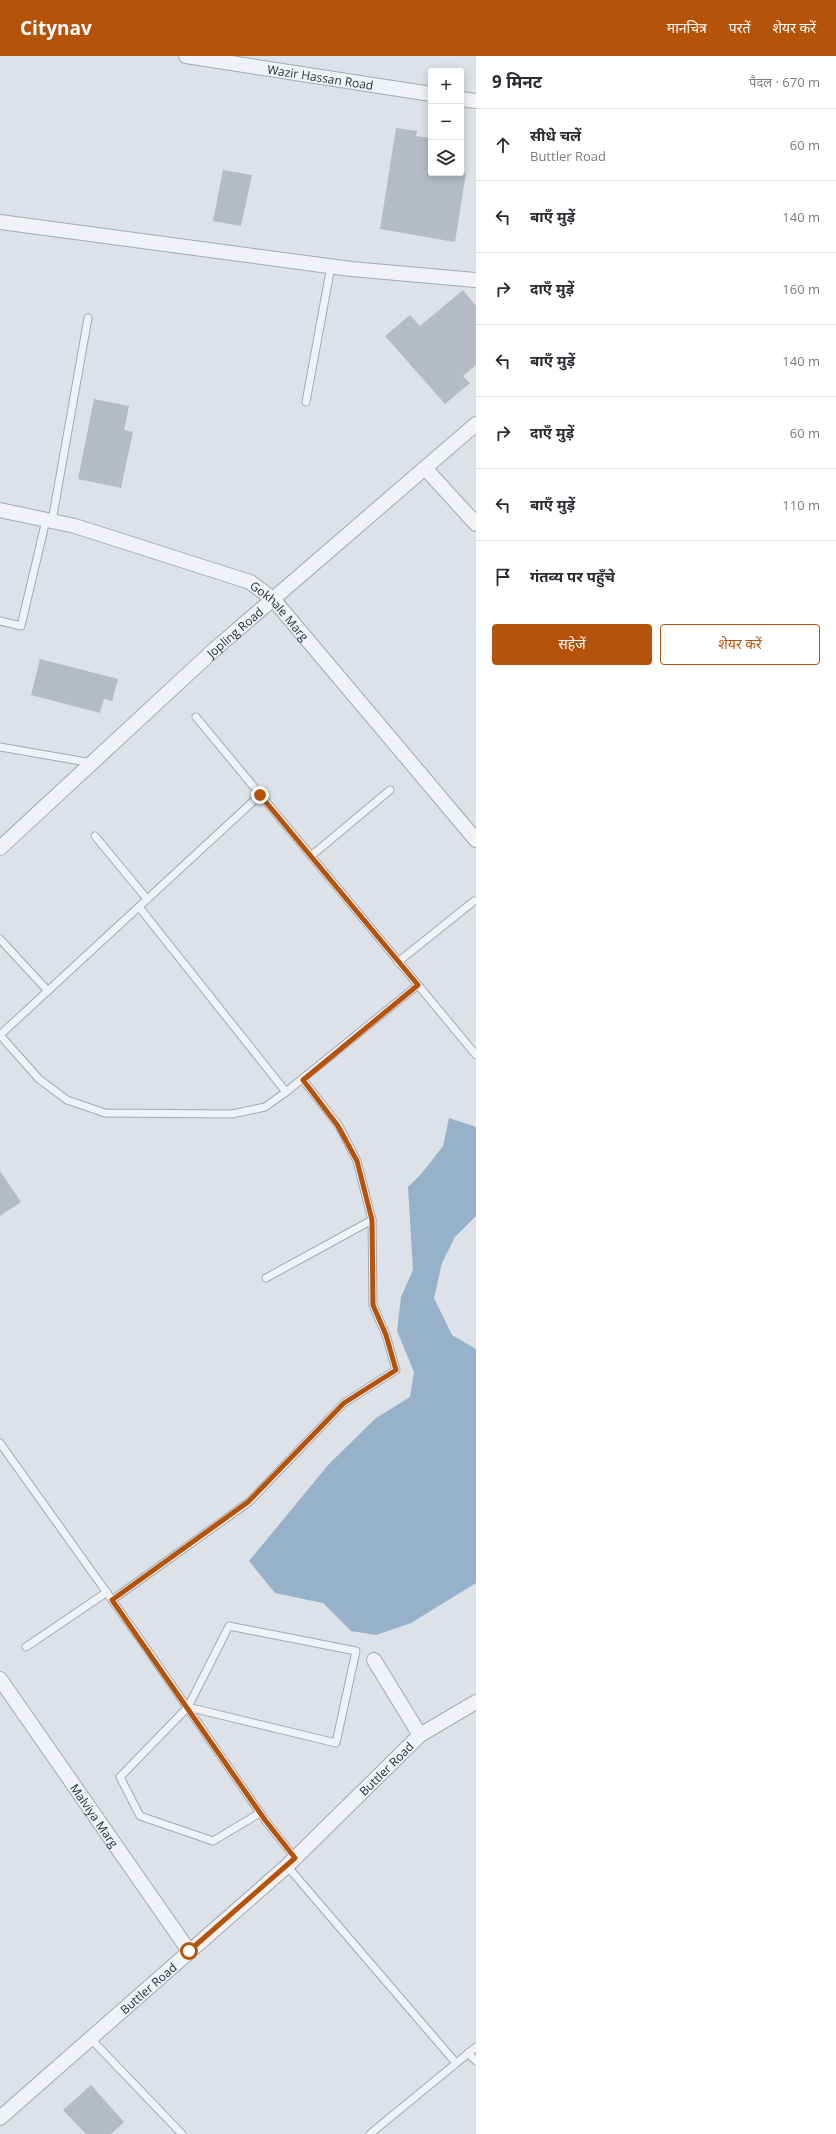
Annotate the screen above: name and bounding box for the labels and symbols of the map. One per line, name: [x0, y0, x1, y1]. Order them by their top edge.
street label: Wazir Hassan Road: [266, 60, 375, 93]
street label: Gokhale Marg: [247, 577, 313, 645]
street label: Jopling Road: [202, 603, 267, 662]
route end: [251, 786, 269, 804]
street label: Buttler Road: [355, 1738, 417, 1799]
street label: Malviya Marg: [67, 1780, 123, 1851]
route start: [180, 1942, 198, 1960]
street label: Buttler Road: [116, 1958, 180, 2018]

